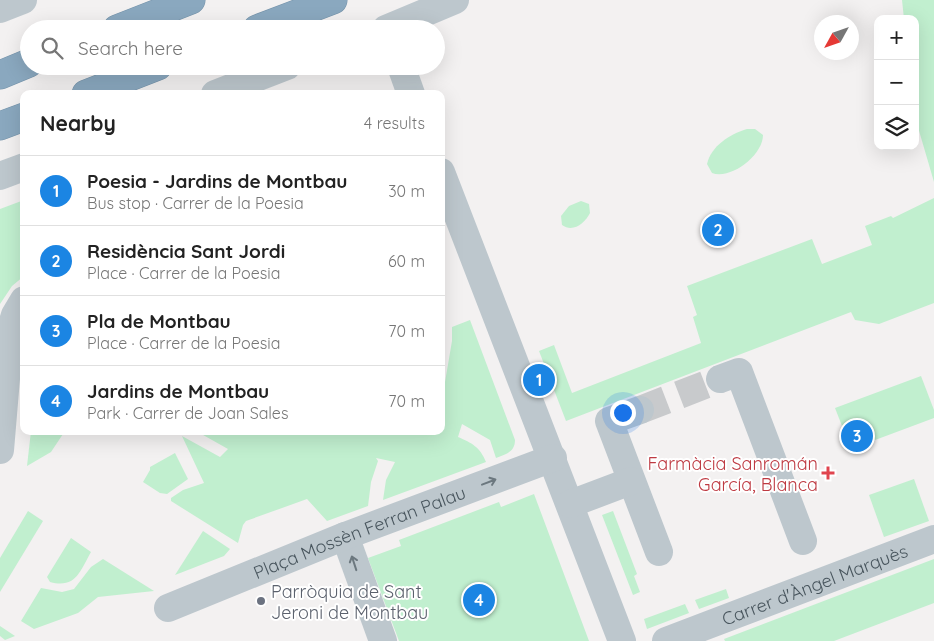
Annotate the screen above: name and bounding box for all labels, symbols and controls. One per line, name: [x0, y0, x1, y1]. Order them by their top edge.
north arrow: [814, 15, 859, 60]
map controls: [874, 15, 919, 150]
button: +: [874, 15, 919, 60]
search box: [20, 20, 445, 75]
icon: search: [38, 34, 66, 62]
text: Search here: [78, 36, 183, 60]
button: −: [874, 60, 919, 105]
button: layers: [874, 105, 919, 150]
text: Nearby: [40, 110, 116, 136]
text: 4 results: [364, 113, 425, 133]
text: Poesia - Jardins de Montbau: [87, 169, 347, 193]
text: 1: [53, 181, 59, 201]
text: 30 m: [388, 181, 425, 201]
text: Bus stop · Carrer de la Poesia: [87, 193, 304, 213]
pin: 2: [702, 211, 734, 249]
text: Residència Sant Jordi: [87, 239, 285, 263]
text: 2: [51, 251, 61, 271]
text: 60 m: [388, 251, 425, 271]
text: Place · Carrer de la Poesia: [87, 263, 280, 283]
text: Pla de Montbau: [87, 309, 231, 333]
text: 3: [52, 321, 60, 341]
text: 70 m: [388, 321, 425, 341]
text: Place · Carrer de la Poesia: [87, 333, 280, 353]
pin: 1: [523, 361, 555, 399]
text: Jardins de Montbau: [87, 379, 269, 403]
text: 4: [51, 391, 61, 411]
text: 70 m: [388, 391, 425, 411]
your location: [610, 400, 636, 426]
text: Park · Carrer de Joan Sales: [87, 403, 288, 423]
pin: 3: [841, 417, 873, 455]
place label: Farmàcia Sanromán García, Blanca: [647, 452, 818, 496]
marker: Farmàcia Sanromán García, Blanca: [822, 467, 834, 479]
one-way arrow: [481, 477, 496, 486]
street label: Plaça Mossèn Ferran Palau: [250, 480, 469, 584]
street label: Carrer d'Àngel Marquès: [718, 539, 911, 630]
one-way arrow: [348, 555, 358, 571]
place label: Parròquia de Sant Jeroni de Montbau: [271, 580, 428, 624]
pin: 4: [463, 581, 495, 619]
marker: Parròquia de Sant Jeroni de Montbau: [255, 595, 267, 607]

